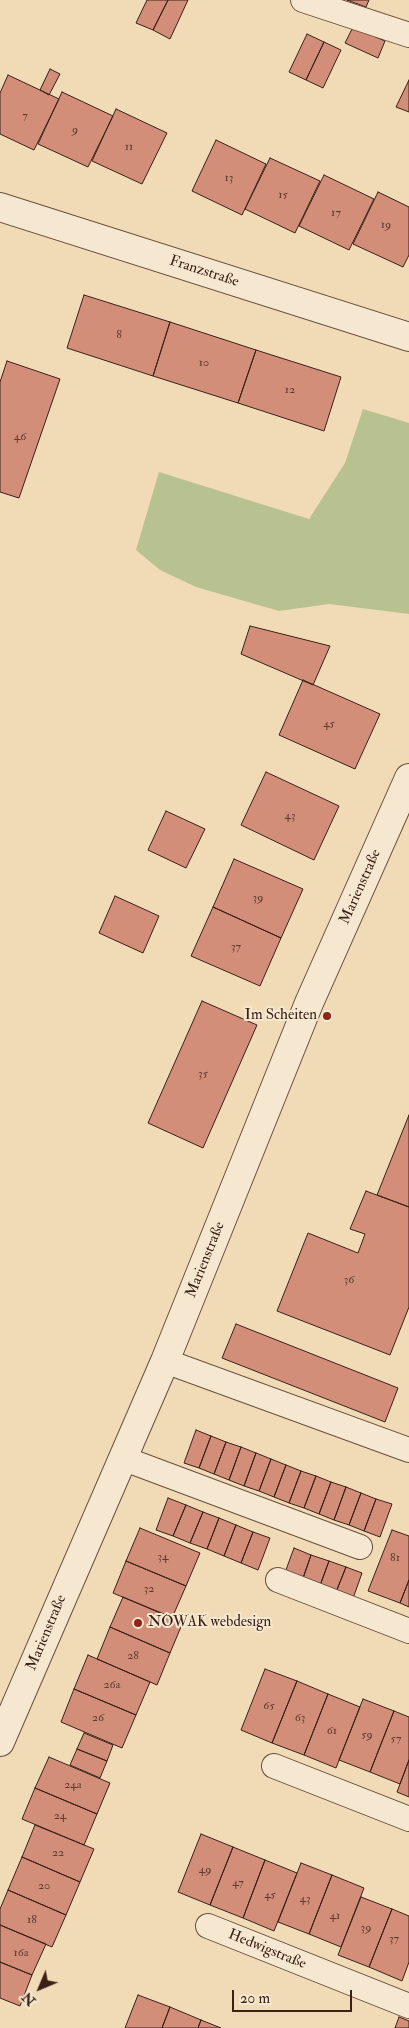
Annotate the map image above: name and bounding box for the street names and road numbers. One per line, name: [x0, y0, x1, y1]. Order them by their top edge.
street label: Franzstraße: [167, 252, 241, 292]
street label: Marienstraße: [336, 847, 386, 927]
street label: Marienstraße: [183, 1219, 229, 1301]
street label: Marienstraße: [23, 1593, 71, 1673]
street label: Hedwigstraße: [225, 1926, 309, 1974]

